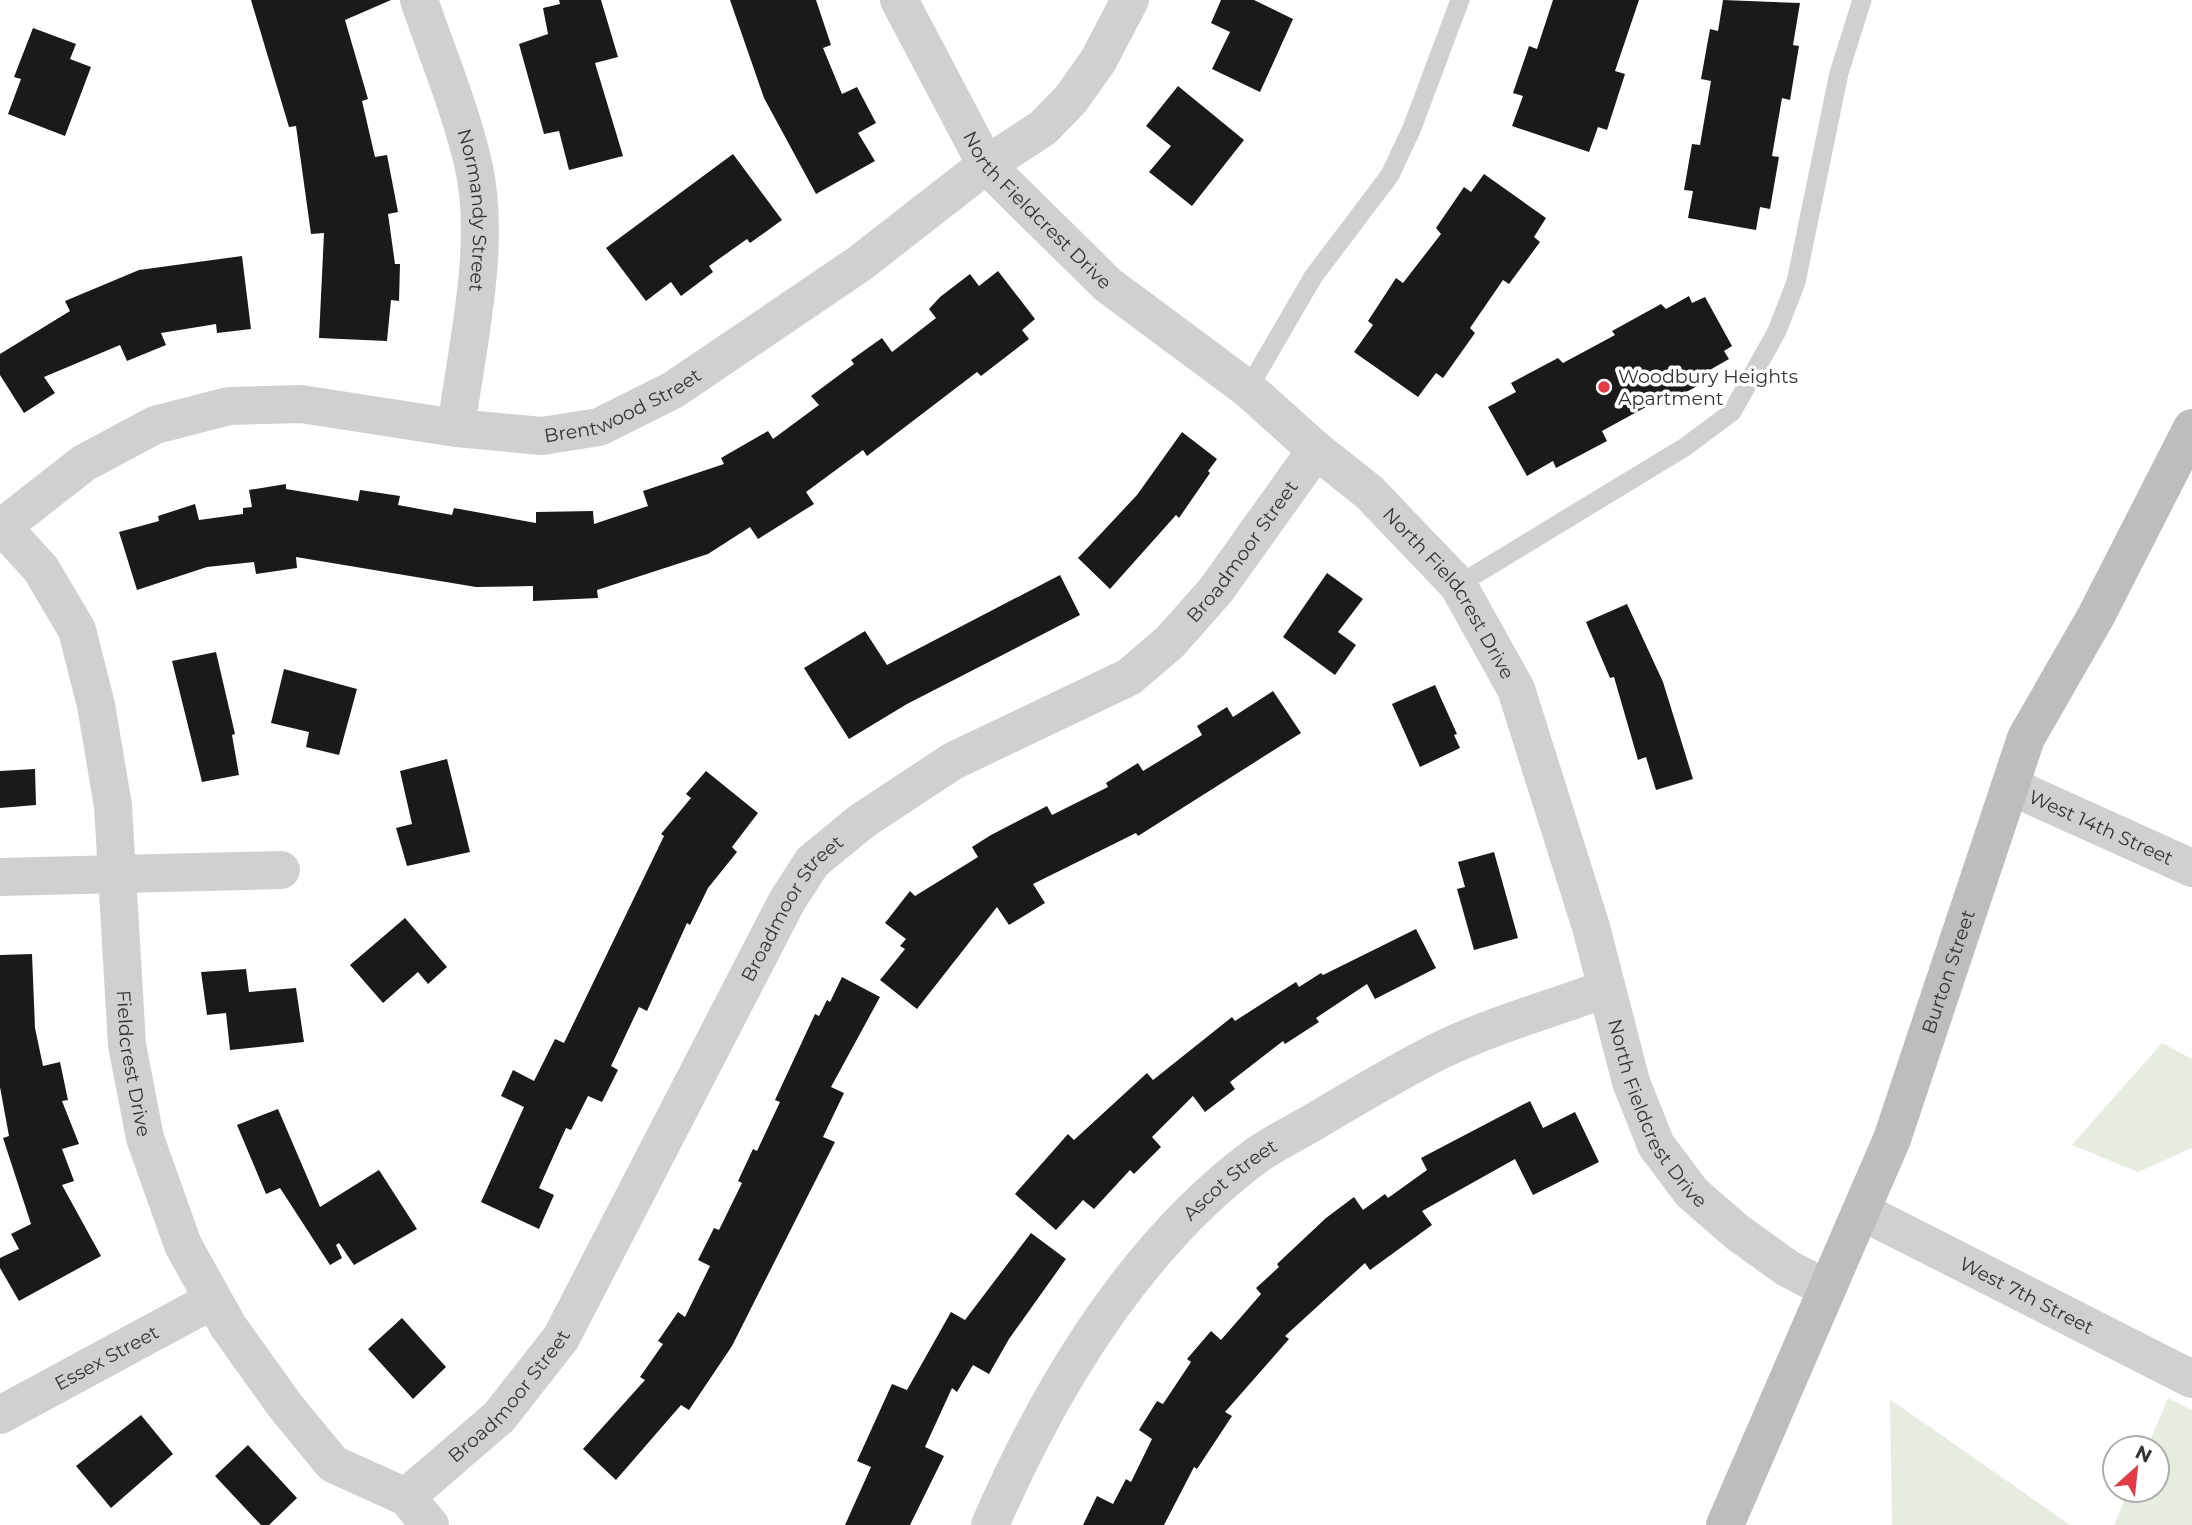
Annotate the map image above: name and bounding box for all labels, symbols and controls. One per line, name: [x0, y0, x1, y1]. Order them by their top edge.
street label: Normandy Street: [453, 126, 491, 293]
street label: North Fieldcrest Drive: [959, 127, 1117, 294]
street label: Brentwood Street: [542, 363, 705, 447]
place label: Woodbury Heights Apartment: [1618, 365, 1798, 410]
marker: Woodbury Heights Apartment: [1596, 379, 1612, 395]
street label: Broadmoor Street: [1181, 475, 1303, 627]
street label: North Fieldcrest Drive: [1378, 502, 1520, 683]
street label: West 14th Street: [2025, 785, 2177, 870]
street label: Broadmoor Street: [736, 830, 848, 985]
street label: Burton Street: [1916, 906, 1979, 1037]
street label: Fieldcrest Drive: [112, 989, 156, 1139]
street label: North Fieldcrest Drive: [1604, 1016, 1712, 1212]
street label: Ascot Street: [1178, 1134, 1281, 1225]
street label: West 7th Street: [1956, 1252, 2098, 1339]
street label: Essex Street: [50, 1320, 163, 1395]
street label: Broadmoor Street: [443, 1326, 575, 1467]
north arrow: [2101, 1434, 2171, 1504]
text: N: [2131, 1441, 2156, 1468]

